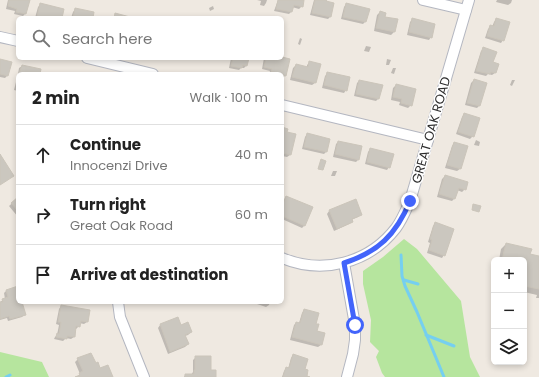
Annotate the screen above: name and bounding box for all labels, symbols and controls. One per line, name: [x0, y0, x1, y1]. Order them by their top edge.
search box: [16, 16, 284, 60]
icon: search: [30, 27, 52, 49]
text: Search here: [62, 28, 152, 49]
street label: GREAT OAK ROAD: [407, 74, 455, 186]
text: 2 min: [32, 86, 80, 110]
text: Walk · 100 m: [190, 88, 268, 107]
text: Continue: [70, 134, 141, 155]
icon: ahead: [32, 144, 54, 166]
text: 40 m: [235, 145, 268, 164]
text: Innocenzi Drive: [70, 156, 168, 175]
route end: [401, 192, 419, 210]
text: Turn right: [70, 194, 146, 215]
icon: right: [32, 204, 54, 226]
text: 60 m: [235, 205, 268, 224]
text: Great Oak Road: [70, 216, 173, 235]
map controls: [491, 257, 527, 365]
button: +: [491, 257, 527, 293]
icon: arrive: [32, 264, 54, 286]
text: Arrive at destination: [70, 264, 228, 285]
button: −: [491, 293, 527, 329]
route start: [346, 316, 364, 334]
button: layers: [491, 329, 527, 365]

